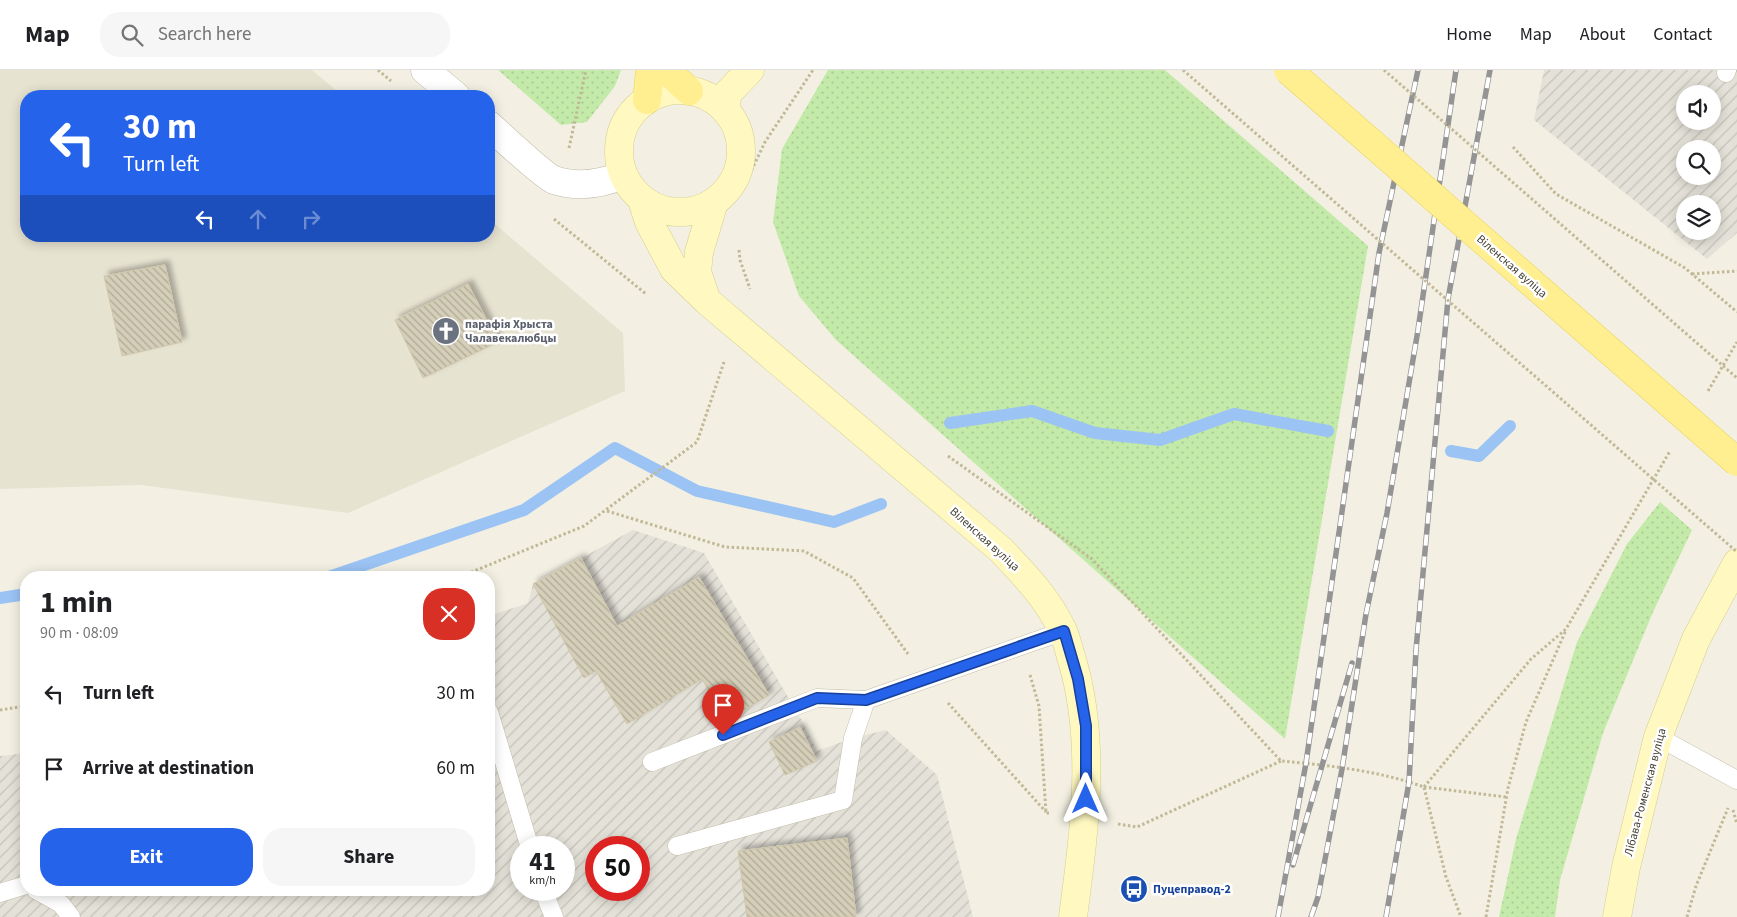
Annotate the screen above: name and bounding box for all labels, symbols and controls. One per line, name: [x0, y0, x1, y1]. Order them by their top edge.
search box: [100, 12, 450, 57]
text: Map: [25, 17, 70, 52]
icon: search: [118, 21, 146, 49]
text: Search here: [158, 21, 251, 48]
text: Home: [1446, 22, 1492, 47]
text: Map: [1520, 22, 1552, 47]
text: About: [1580, 22, 1625, 47]
text: Contact: [1653, 22, 1712, 47]
map controls: [1676, 85, 1721, 240]
button: sound: [1676, 85, 1721, 130]
text: 30 m: [123, 102, 197, 152]
icon: left: [40, 110, 105, 175]
button: search: [1676, 140, 1721, 185]
text: Turn left: [123, 148, 199, 180]
button: layers: [1676, 195, 1721, 240]
icon: left: [191, 205, 219, 233]
icon: ahead: [244, 205, 272, 233]
icon: right: [297, 205, 325, 233]
street label: Віленская вуліца: [1473, 231, 1551, 302]
church icon: парафія Хрыста Чалавекалюбцы: [431, 316, 461, 346]
place label: парафія Хрыста Чалавекалюбцы: [465, 316, 556, 347]
street label: Віленская вуліца: [946, 503, 1023, 575]
text: 1 min: [40, 581, 113, 624]
button: close: [423, 588, 475, 640]
text: 90 m · 08:09: [40, 622, 119, 644]
icon: left: [40, 680, 68, 708]
text: Turn left: [83, 680, 154, 707]
text: 30 m: [437, 680, 475, 707]
pin: [702, 684, 744, 735]
icon: arrive: [709, 691, 737, 719]
street label: Лібава-Роменская вуліца: [1620, 726, 1671, 858]
icon: arrive: [40, 755, 68, 783]
text: Arrive at destination: [83, 755, 254, 782]
text: 60 m: [437, 755, 475, 782]
position arrow: [1059, 772, 1111, 824]
button: Exit: [40, 828, 253, 886]
button: Share: [263, 828, 475, 886]
speed limit sign: 50: [585, 836, 650, 901]
text: 41: [529, 844, 556, 880]
text: km/h: [529, 872, 556, 889]
bus stop icon: Пуцеправод-2: [1119, 874, 1149, 904]
place label: Пуцеправод-2: [1153, 881, 1231, 898]

